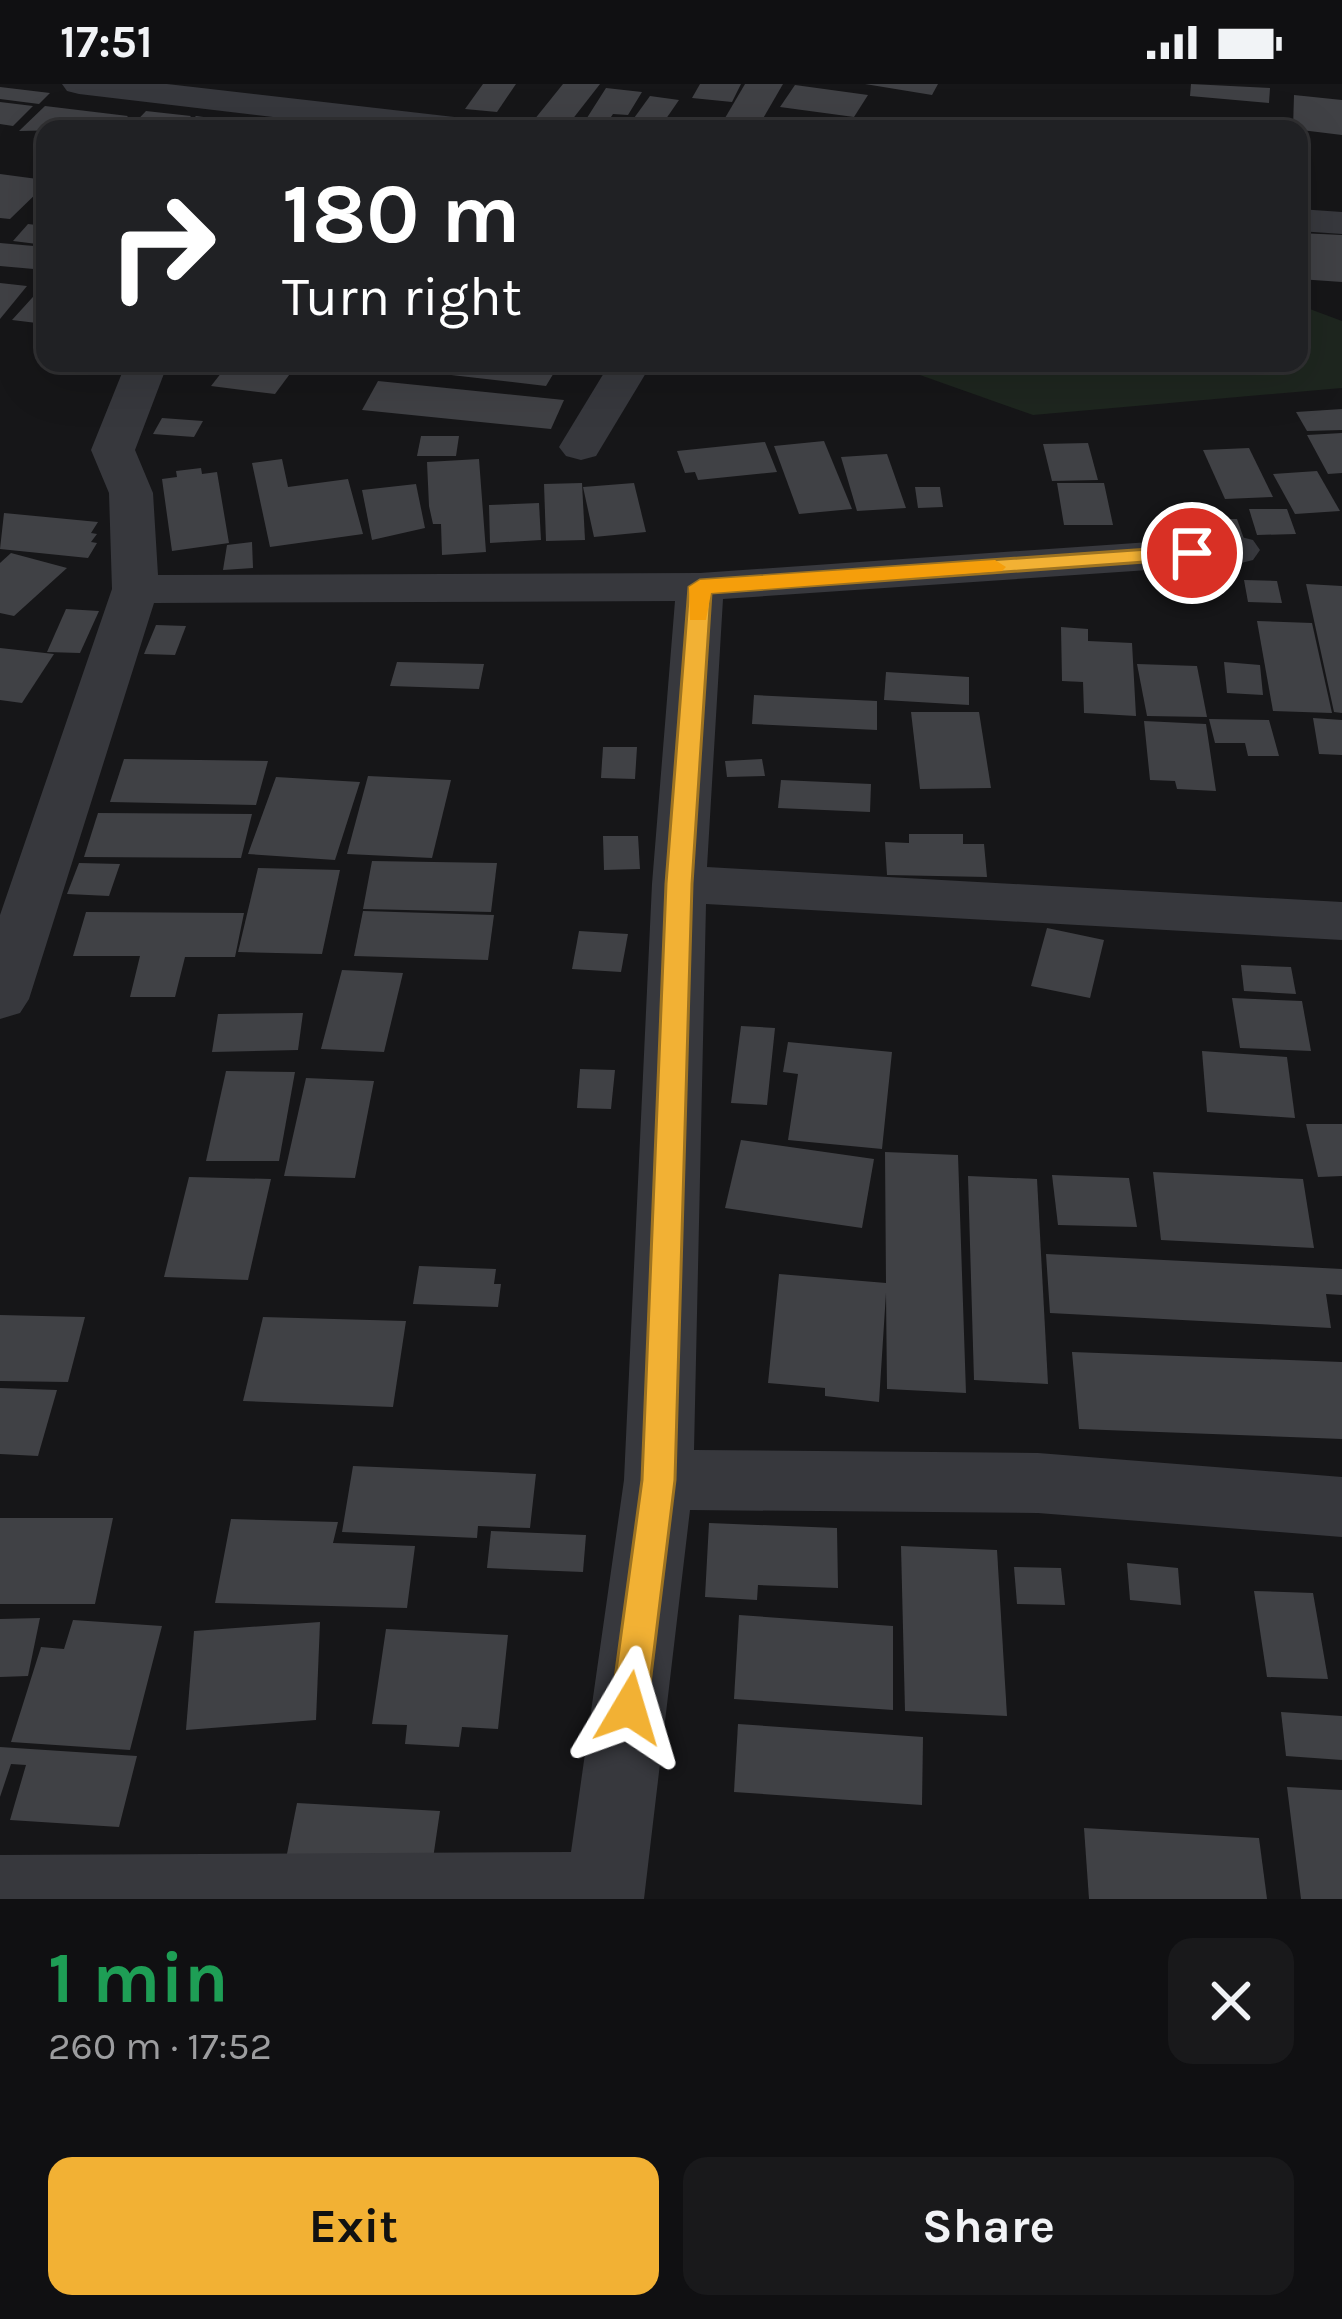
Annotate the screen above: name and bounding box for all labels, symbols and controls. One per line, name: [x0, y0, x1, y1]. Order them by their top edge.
text: 17:51: [60, 16, 153, 68]
text: 180 m: [282, 165, 520, 263]
icon: right: [84, 168, 240, 324]
text: Turn right: [282, 265, 522, 329]
pin: [1141, 502, 1243, 604]
icon: arrive: [1159, 520, 1225, 586]
position arrow: [566, 1645, 692, 1771]
text: 1 min: [48, 1936, 229, 2020]
button: close: [1168, 1938, 1294, 2064]
text: 260 m · 17:52: [48, 2023, 272, 2069]
button: Exit: [48, 2157, 659, 2295]
button: Share: [683, 2157, 1294, 2295]

